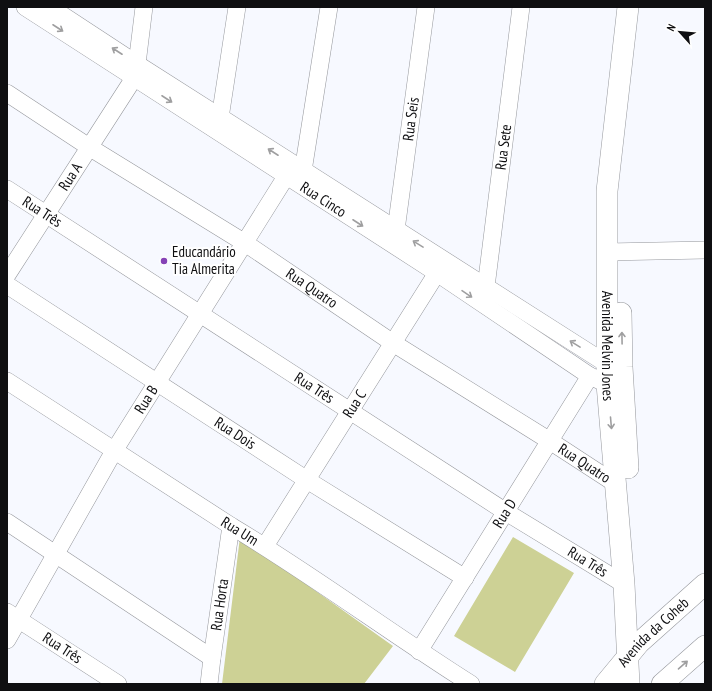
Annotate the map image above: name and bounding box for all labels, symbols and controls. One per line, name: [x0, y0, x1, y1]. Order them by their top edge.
north arrow: [660, 12, 700, 52]
text: N: [664, 22, 679, 33]
one-way arrow: [52, 24, 63, 32]
one-way arrow: [112, 47, 123, 55]
one-way arrow: [161, 95, 172, 103]
street label: Rua Seis: [398, 96, 423, 142]
street label: Rua Sete: [491, 123, 515, 171]
one-way arrow: [268, 148, 279, 156]
street label: Rua A: [54, 158, 86, 194]
street label: Rua Cinco: [297, 177, 350, 221]
street label: Rua Três: [19, 192, 66, 231]
one-way arrow: [352, 219, 363, 227]
one-way arrow: [412, 240, 424, 248]
place label: Educandário Tia Almerita: [172, 242, 236, 278]
marker: Educandário Tia Almerita: [159, 256, 169, 266]
street label: Rua Quatro: [283, 264, 342, 312]
one-way arrow: [461, 290, 472, 298]
street label: Avenida Melvin Jones: [598, 291, 618, 402]
one-way arrow: [618, 332, 626, 345]
one-way arrow: [570, 340, 581, 348]
street label: Rua Três: [291, 368, 338, 407]
street label: Rua B: [130, 381, 162, 417]
street label: Rua C: [338, 386, 370, 421]
street label: Rua Dois: [211, 412, 260, 453]
one-way arrow: [607, 416, 614, 429]
street label: Rua Quatro: [555, 439, 614, 487]
street label: Rua D: [488, 495, 520, 531]
street label: Rua Um: [218, 512, 262, 550]
street label: Rua Três: [564, 542, 611, 581]
street label: Rua Horta: [206, 578, 232, 632]
street label: Avenida da Coheb: [613, 593, 693, 671]
street label: Rua Três: [39, 628, 86, 667]
one-way arrow: [678, 661, 688, 670]

